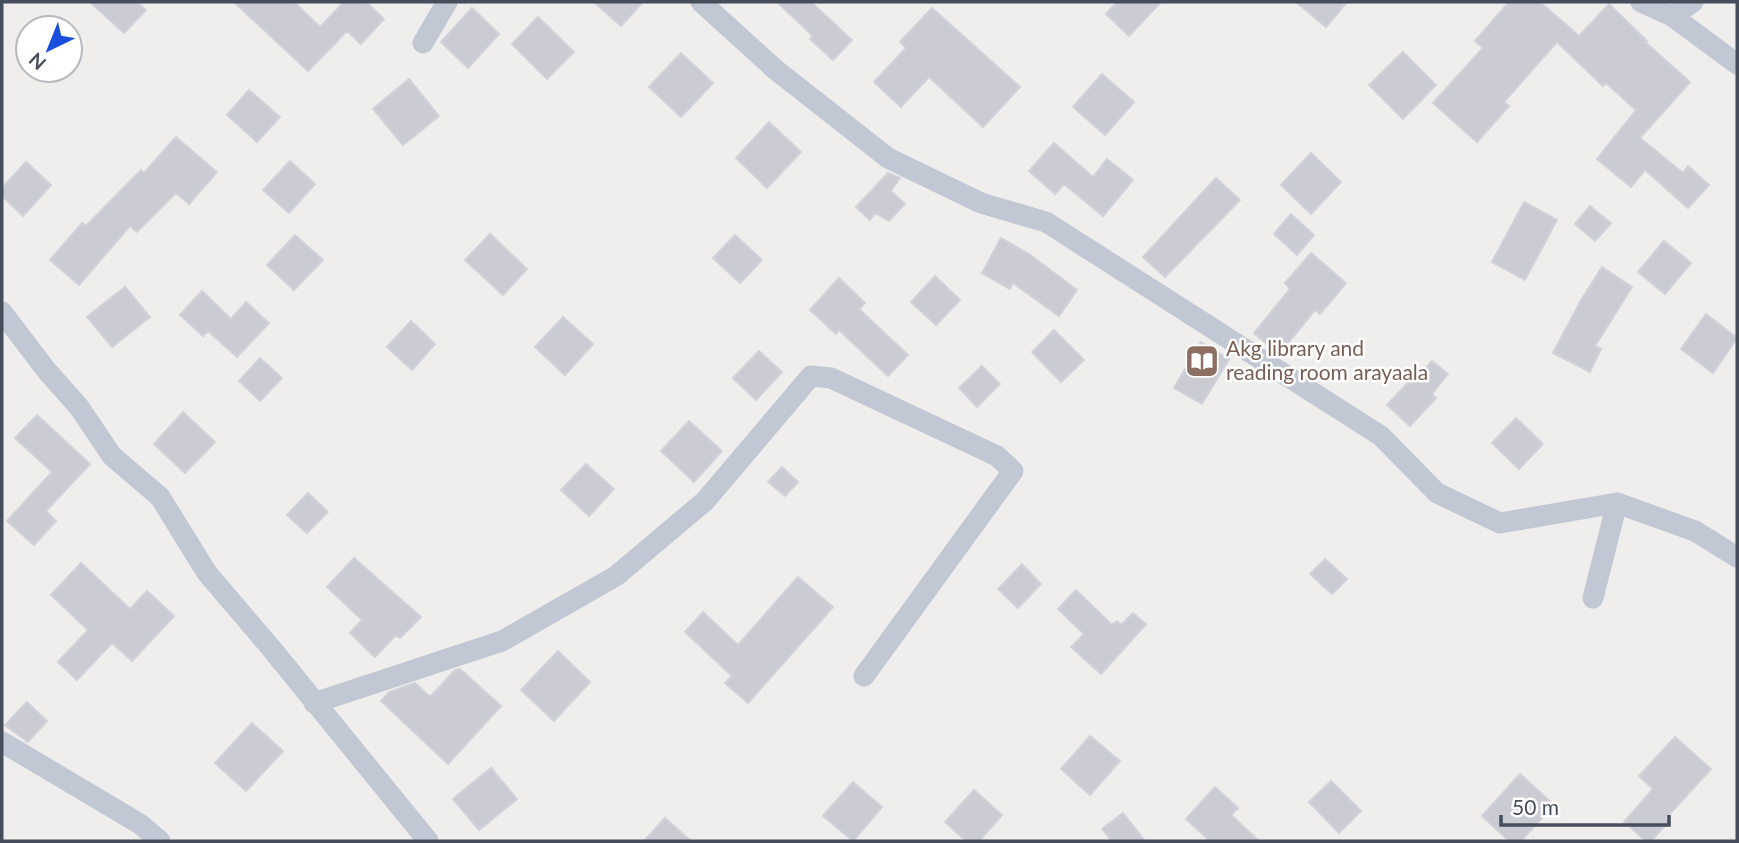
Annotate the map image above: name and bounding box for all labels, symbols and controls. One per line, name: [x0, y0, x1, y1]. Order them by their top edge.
north arrow: [14, 14, 84, 84]
text: N: [24, 48, 50, 75]
place label: Akg library and reading room arayaala: [1226, 335, 1428, 384]
library icon: Akg library and reading room arayaala: [1183, 342, 1221, 380]
scale bar: [1501, 784, 1669, 828]
text: 50 m: [1512, 794, 1559, 819]

